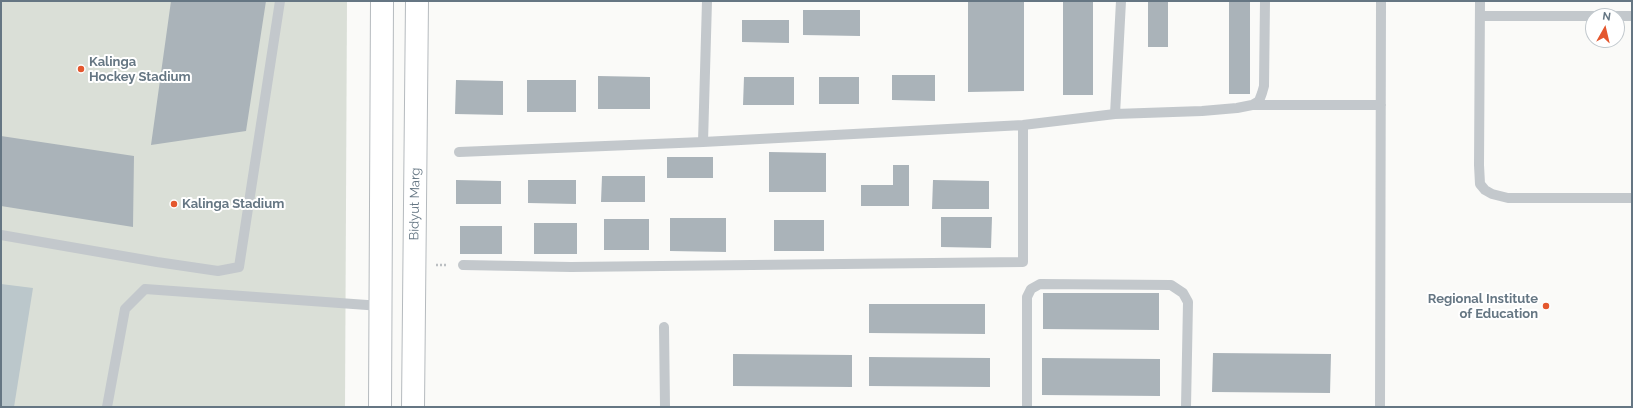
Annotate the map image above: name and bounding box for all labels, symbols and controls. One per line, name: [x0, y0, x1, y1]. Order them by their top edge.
north arrow: [1585, 8, 1625, 48]
text: N: [1602, 10, 1612, 24]
place label: Kalinga Hockey Stadium: [89, 54, 191, 85]
marker: Kalinga Hockey Stadium: [76, 64, 86, 74]
street label: Bidyut Marg: [407, 167, 423, 241]
place label: Kalinga Stadium: [182, 196, 284, 212]
marker: Kalinga Stadium: [169, 199, 179, 209]
place label: Regional Institute of Education: [1428, 291, 1538, 322]
marker: Regional Institute of Education: [1541, 301, 1551, 311]

